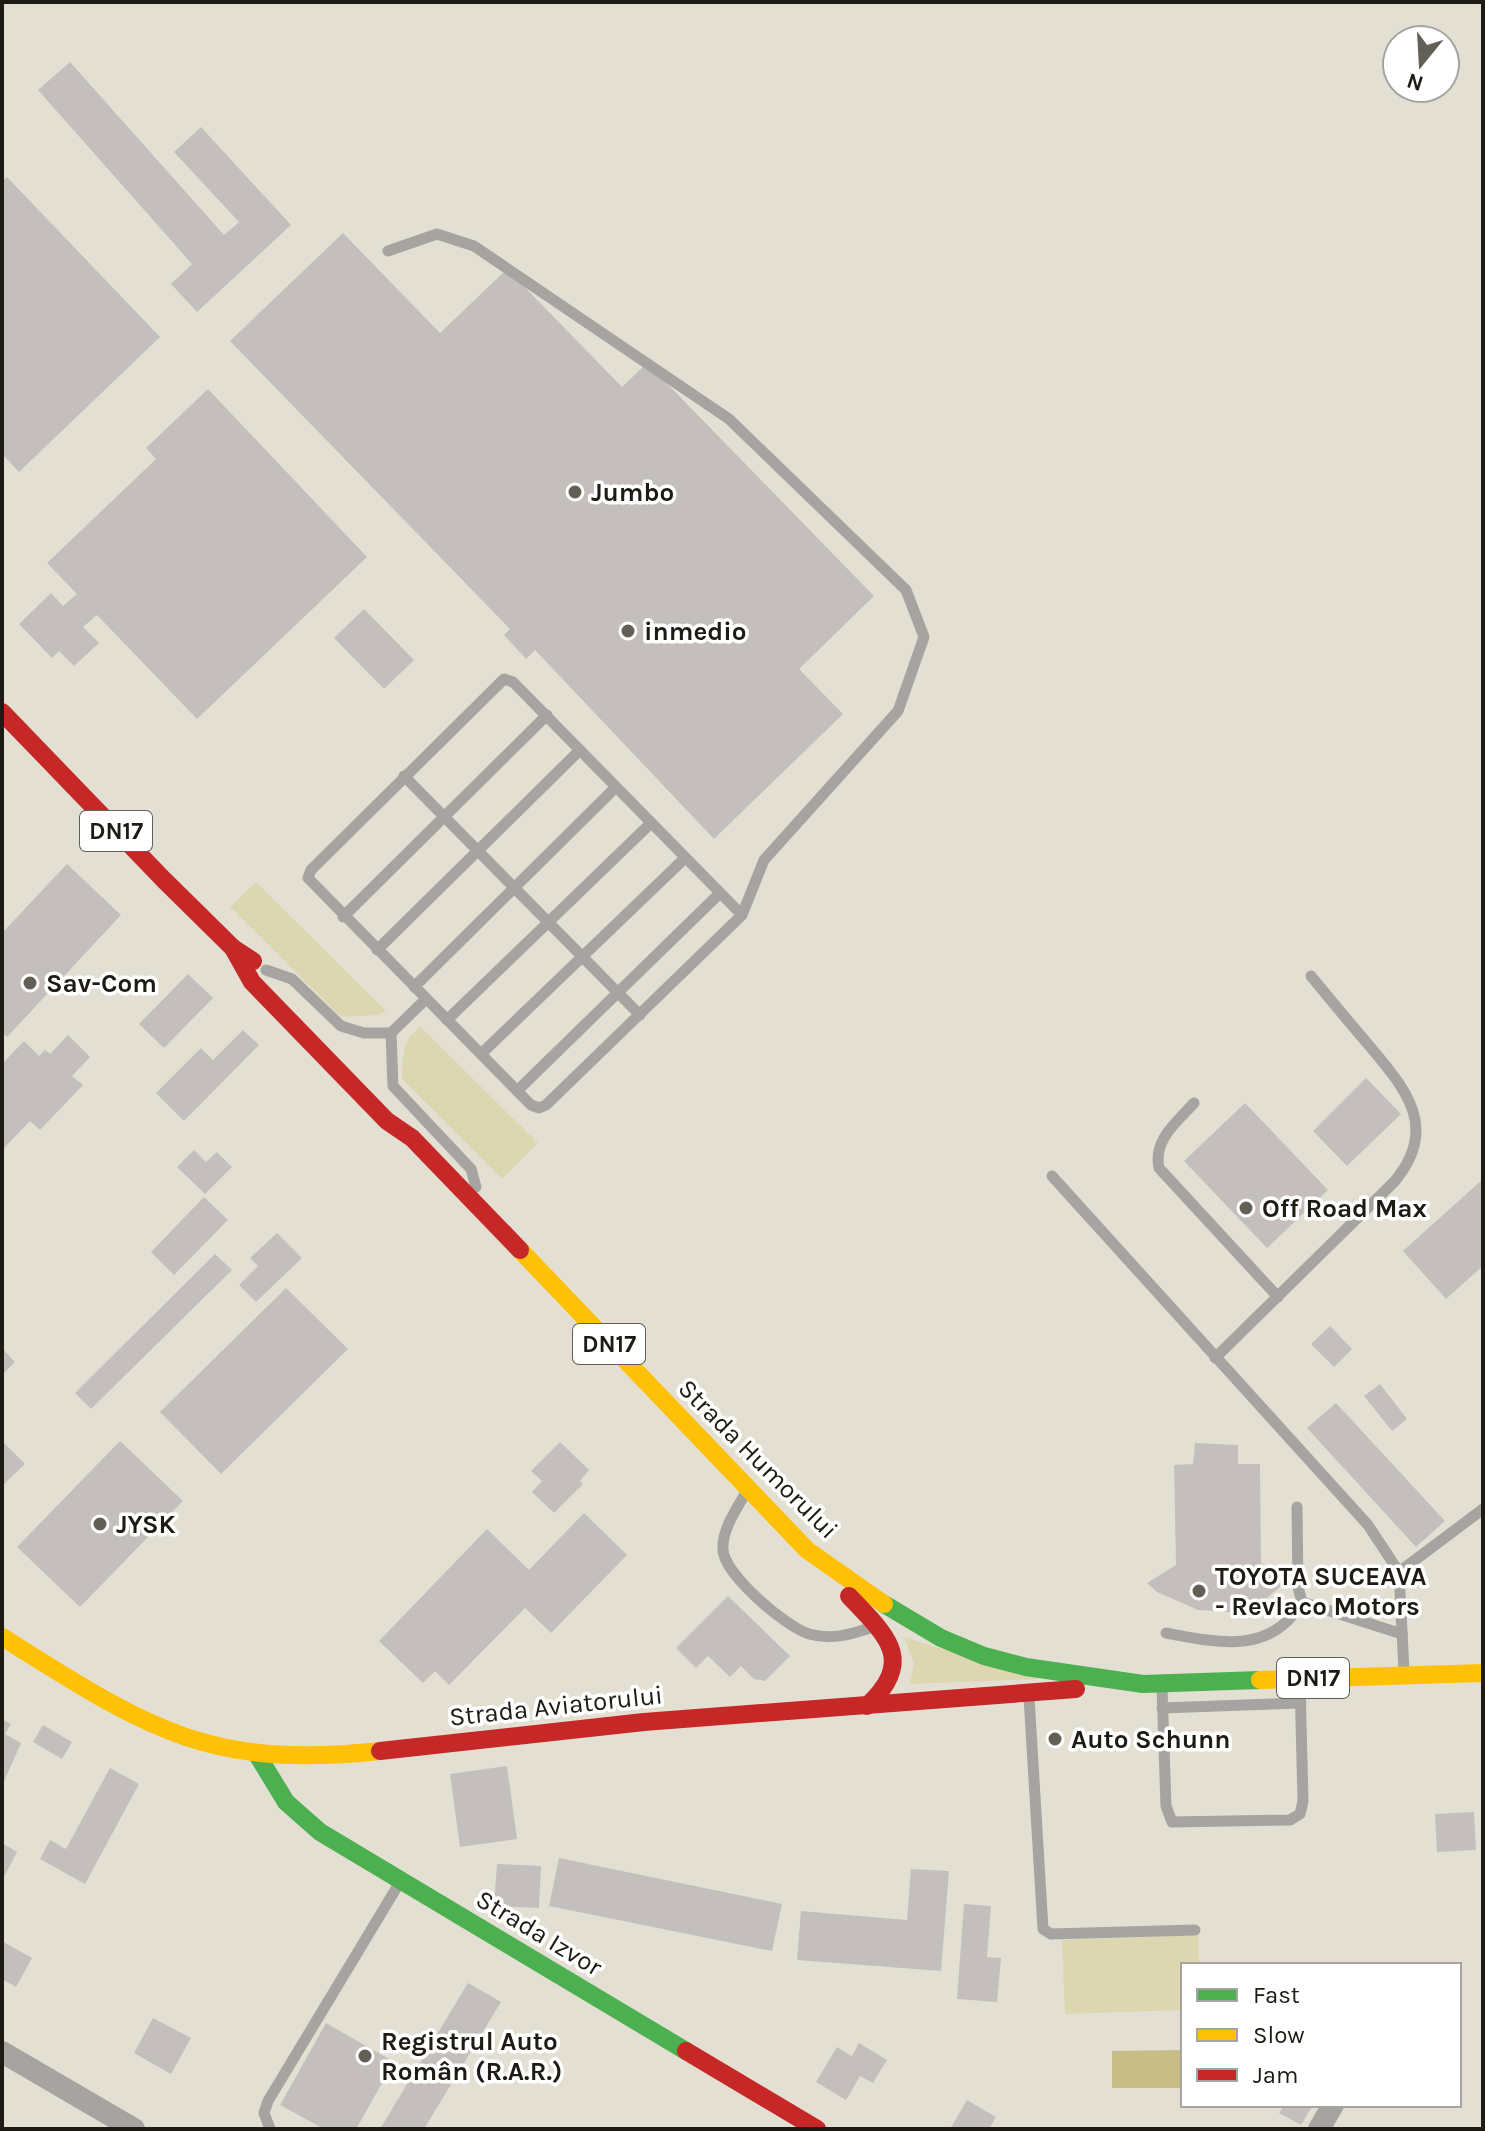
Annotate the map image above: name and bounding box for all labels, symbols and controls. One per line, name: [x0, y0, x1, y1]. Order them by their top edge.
north arrow: [1381, 24, 1461, 104]
text: N: [1404, 67, 1427, 97]
place label: Jumbo: [591, 477, 674, 508]
marker: Jumbo: [566, 483, 584, 501]
place label: inmedio: [644, 616, 746, 647]
marker: inmedio: [619, 622, 637, 640]
road number: DN17: [80, 811, 152, 851]
place label: Sav-Com: [46, 968, 157, 999]
marker: Sav-Com: [21, 974, 39, 992]
place label: Off Road Max: [1262, 1193, 1427, 1224]
marker: Off Road Max: [1237, 1199, 1255, 1217]
road number: DN17: [573, 1324, 645, 1364]
street label: Strada Humorului: [672, 1373, 844, 1545]
place label: JYSK: [116, 1509, 176, 1540]
marker: JYSK: [91, 1515, 109, 1533]
place label: TOYOTA SUCEAVA - Revlaco Motors: [1215, 1561, 1427, 1622]
marker: TOYOTA SUCEAVA - Revlaco Motors: [1190, 1582, 1208, 1600]
road number: DN17: [1277, 1658, 1349, 1698]
street label: Strada Aviatorului: [448, 1679, 664, 1733]
place label: Auto Schunn: [1071, 1724, 1230, 1755]
marker: Auto Schunn: [1046, 1730, 1064, 1748]
street label: Strada Izvor: [470, 1883, 608, 1983]
legend: [1181, 1963, 1461, 2107]
text: Fast: [1253, 1981, 1300, 2009]
text: Slow: [1253, 2021, 1305, 2049]
place label: Registrul Auto Român (R.A.R.): [381, 2026, 562, 2087]
marker: Registrul Auto Român (R.A.R.): [356, 2047, 374, 2065]
text: Jam: [1253, 2061, 1298, 2089]

